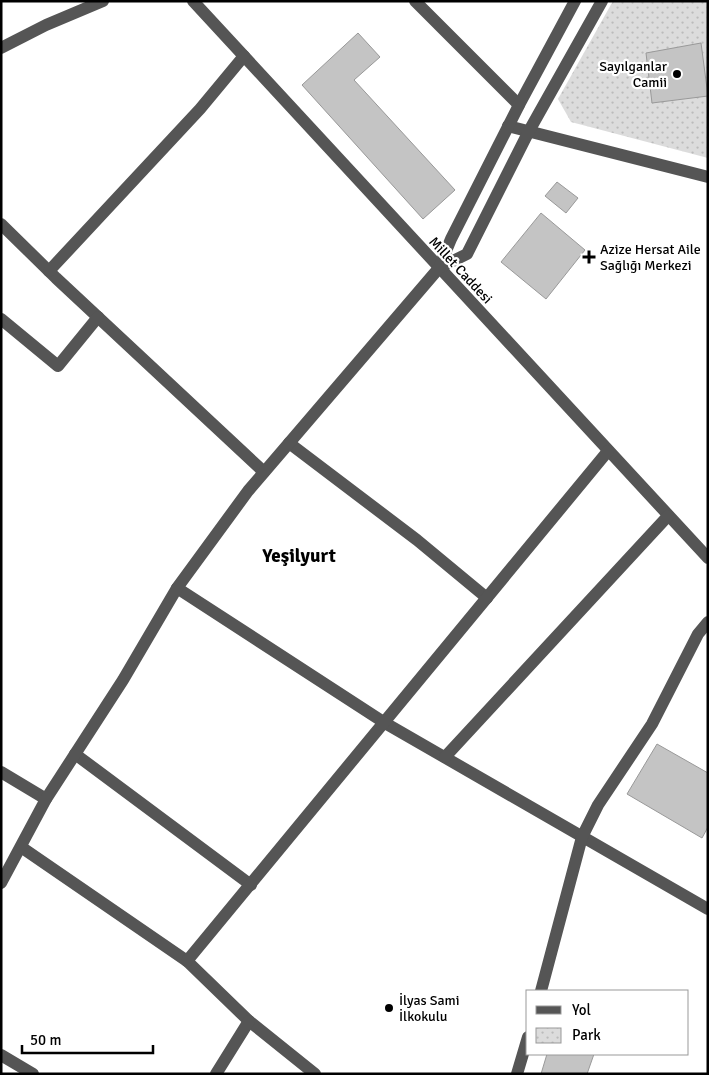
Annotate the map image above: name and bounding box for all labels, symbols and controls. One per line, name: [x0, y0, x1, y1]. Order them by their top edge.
place label: Sayılganlar Camii: [599, 58, 668, 91]
marker: Sayılganlar Camii: [671, 68, 683, 80]
street label: Millet Caddesi: [425, 233, 496, 307]
place label: Azize Hersat Aile Sağlığı Merkezi: [600, 241, 701, 274]
marker: Azize Hersat Aile Sağlığı Merkezi: [582, 250, 596, 264]
district label: Yeşilyurt: [261, 544, 336, 568]
legend: [526, 990, 689, 1055]
place label: İlyas Sami İlkokulu: [399, 992, 460, 1025]
text: Yol: [572, 1001, 591, 1019]
marker: İlyas Sami İlkokulu: [383, 1002, 395, 1014]
scale bar: [22, 1022, 154, 1054]
text: Park: [572, 1026, 601, 1044]
text: 50 m: [30, 1031, 61, 1049]

